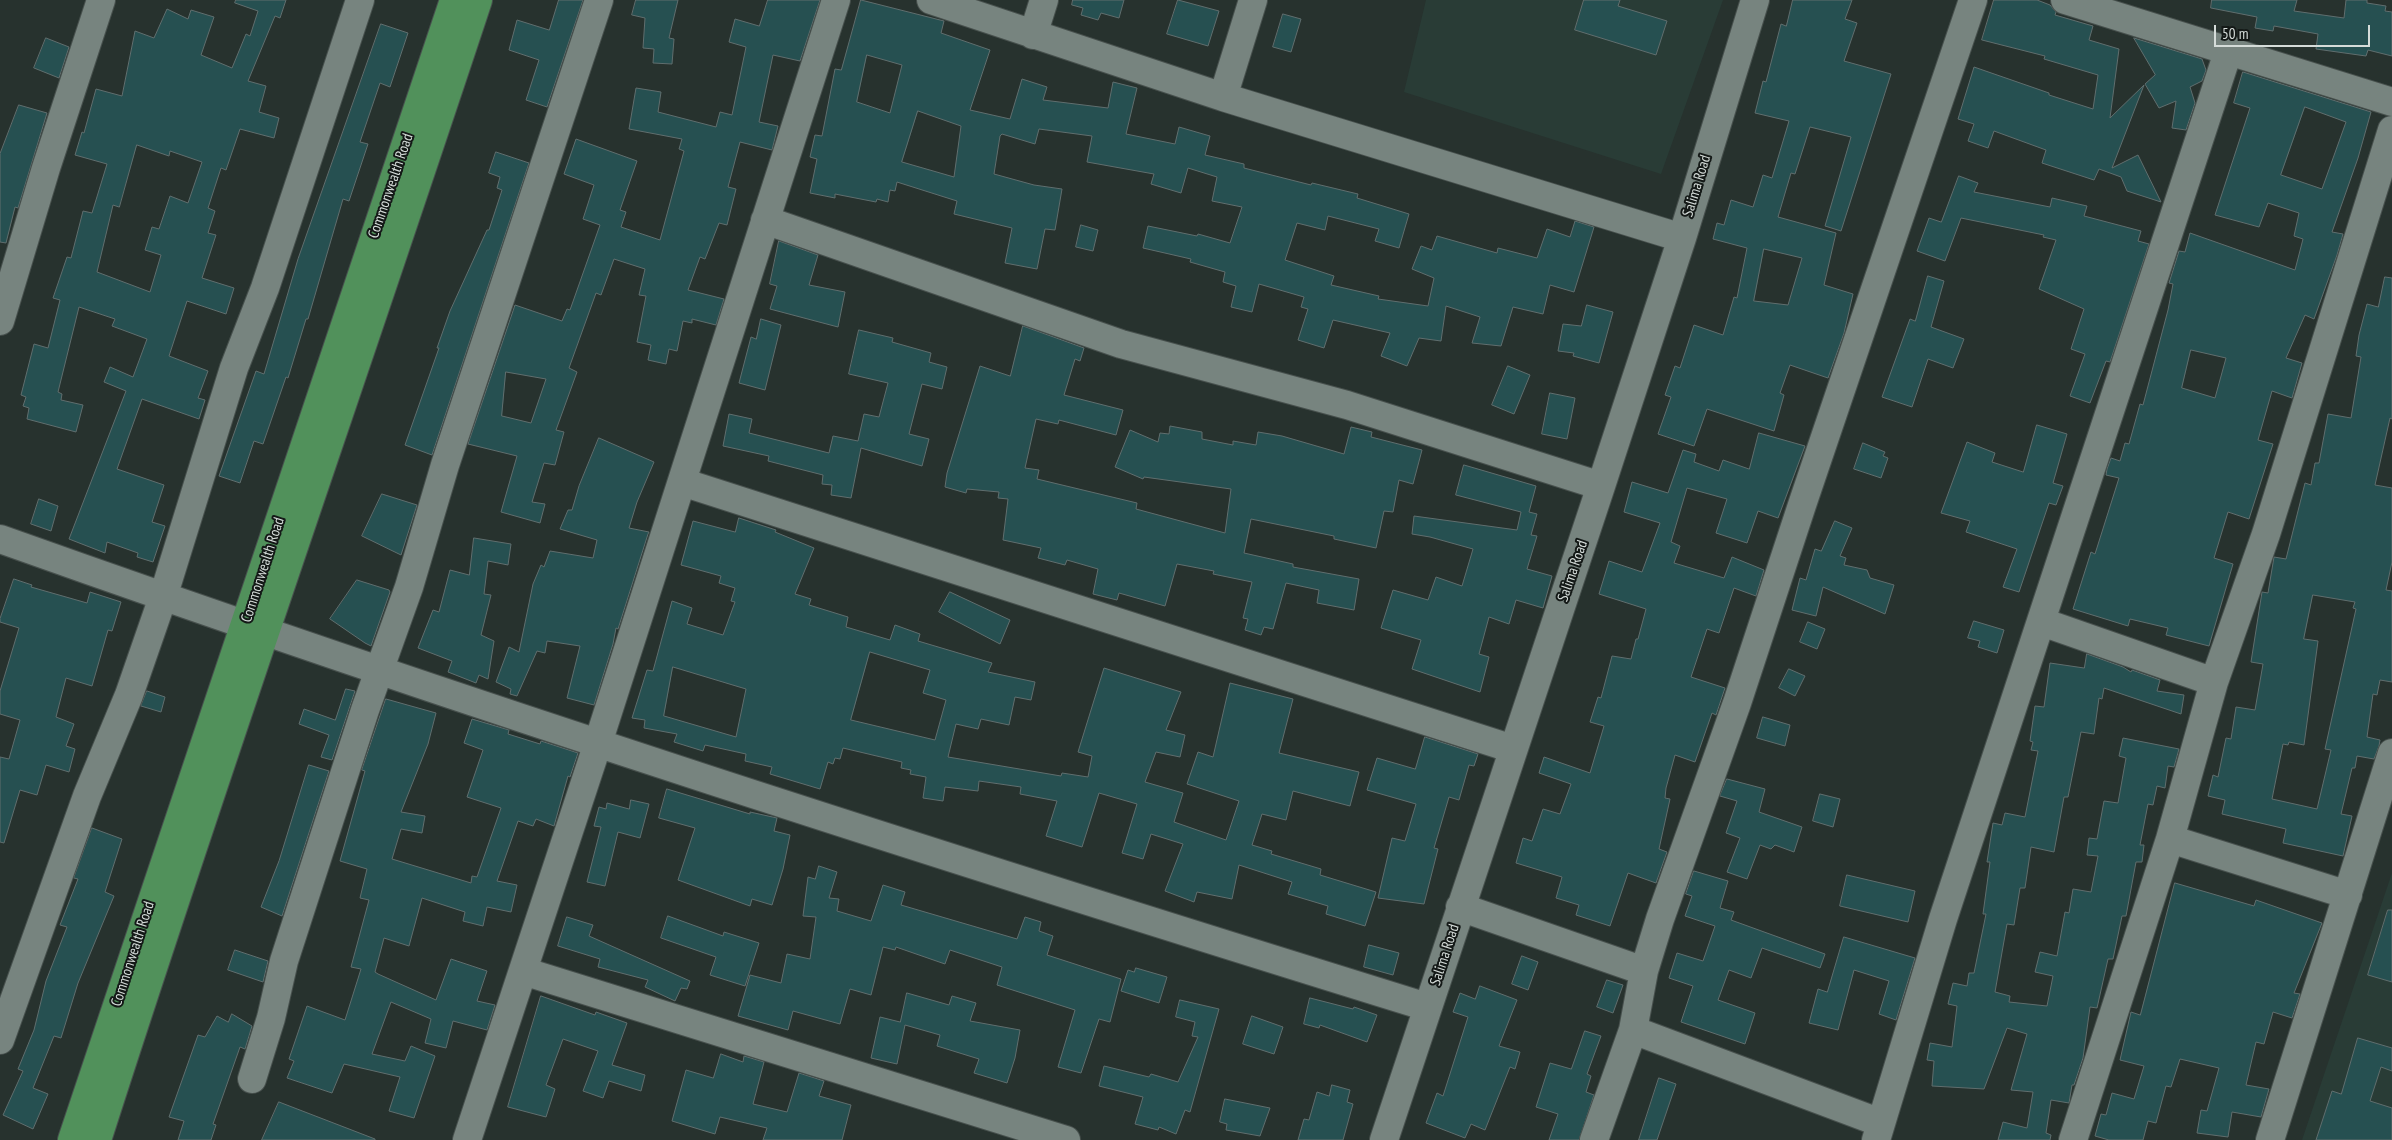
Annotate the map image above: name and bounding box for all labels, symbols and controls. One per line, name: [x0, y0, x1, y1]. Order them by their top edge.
scale bar: [2217, 15, 2373, 47]
text: 50 m: [2222, 24, 2248, 43]
street label: Commonwealth Road: [365, 131, 417, 241]
street label: Salima Road: [1679, 153, 1715, 219]
street label: Commonwealth Road: [238, 515, 288, 625]
street label: Salima Road: [1554, 538, 1592, 604]
street label: Commonwealth Road: [108, 899, 158, 1009]
street label: Salima Road: [1427, 922, 1463, 988]

